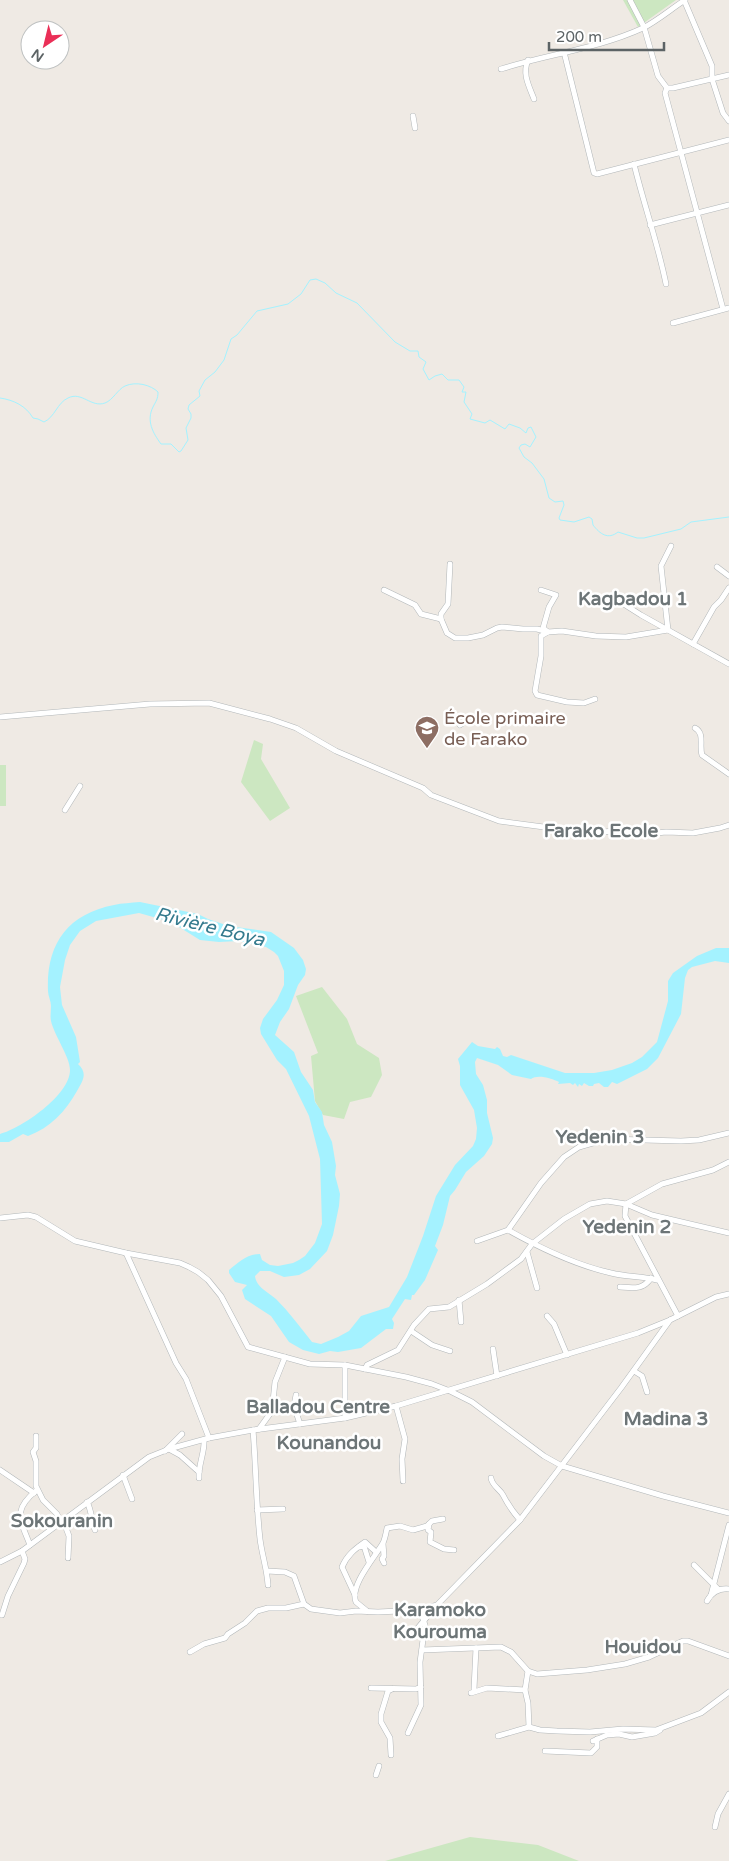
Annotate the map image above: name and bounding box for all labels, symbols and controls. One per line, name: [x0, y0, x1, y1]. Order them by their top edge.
north arrow: [20, 20, 70, 70]
scale bar: [549, 20, 664, 52]
text: 200 m: [556, 28, 602, 46]
text: N: [28, 45, 47, 65]
district label: Kagbadou 1: [578, 588, 688, 611]
place label: École primaire de Farako: [444, 707, 566, 750]
school or university icon: École primaire de Farako: [414, 715, 440, 749]
district label: Farako Ecole: [544, 820, 658, 842]
water label: Rivière Boya: [153, 903, 268, 951]
district label: Yedenin 3: [556, 1126, 644, 1148]
district label: Yedenin 2: [583, 1216, 671, 1238]
district label: Balladou Centre: [246, 1396, 390, 1418]
district label: Madina 3: [624, 1408, 708, 1430]
district label: Kounandou: [277, 1432, 381, 1454]
district label: Sokouranin: [11, 1510, 113, 1532]
district label: Karamoko Kourouma: [393, 1599, 487, 1643]
district label: Houidou: [604, 1636, 682, 1658]

